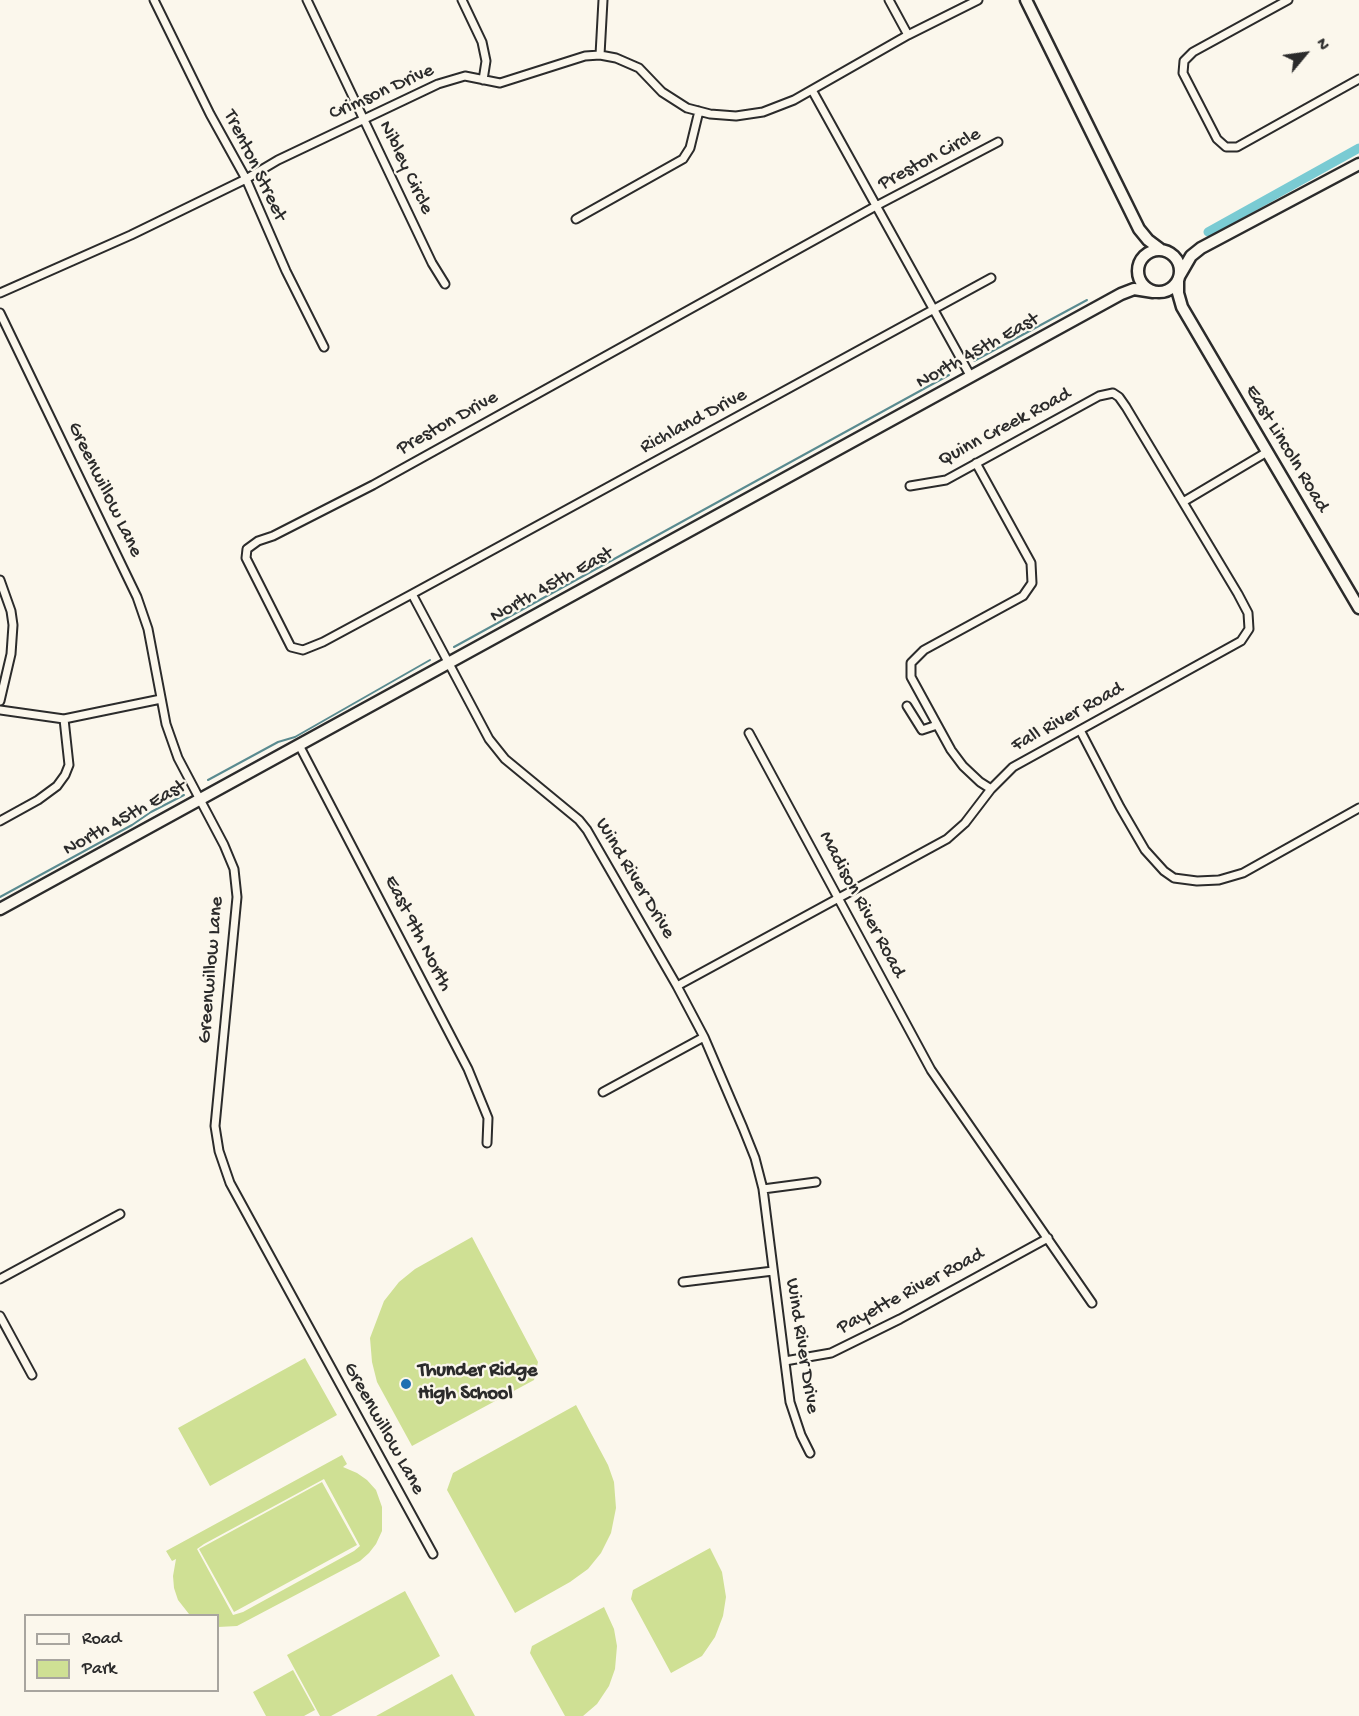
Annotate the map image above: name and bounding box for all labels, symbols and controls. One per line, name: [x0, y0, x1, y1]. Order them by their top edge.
north arrow: [1275, 24, 1335, 84]
text: N: [1310, 36, 1332, 54]
street label: Crimson Drive: [326, 59, 438, 127]
street label: Trenton Street: [217, 106, 291, 226]
street label: Nibley Circle: [372, 117, 438, 219]
street label: Preston Circle: [875, 123, 985, 197]
street label: North 45th East: [912, 308, 1044, 396]
street label: East Lincoln Road: [1239, 381, 1333, 517]
street label: Quinn Creek Road: [935, 383, 1075, 473]
street label: Richland Drive: [637, 384, 751, 460]
street label: Preston Drive: [393, 386, 503, 462]
street label: Greenwillow Lane: [61, 419, 147, 561]
street label: North 45th East: [486, 542, 618, 630]
street label: Fall River Road: [1008, 677, 1128, 759]
street label: North 45th East: [59, 775, 191, 863]
street label: Wind River Drive: [589, 814, 679, 944]
street label: Madison River Road: [812, 828, 910, 982]
street label: East 9th North: [377, 872, 457, 996]
street label: Greenwillow Lane: [194, 896, 230, 1044]
street label: Payette River Road: [833, 1243, 989, 1341]
street label: Wind River Drive: [778, 1277, 824, 1415]
street label: Greenwillow Lane: [337, 1359, 429, 1499]
place label: Thunder Ridge High School: [418, 1360, 537, 1407]
marker: Thunder Ridge High School: [399, 1377, 413, 1391]
legend: [24, 1614, 219, 1692]
text: Road: [82, 1629, 121, 1650]
text: Park: [82, 1659, 116, 1680]

